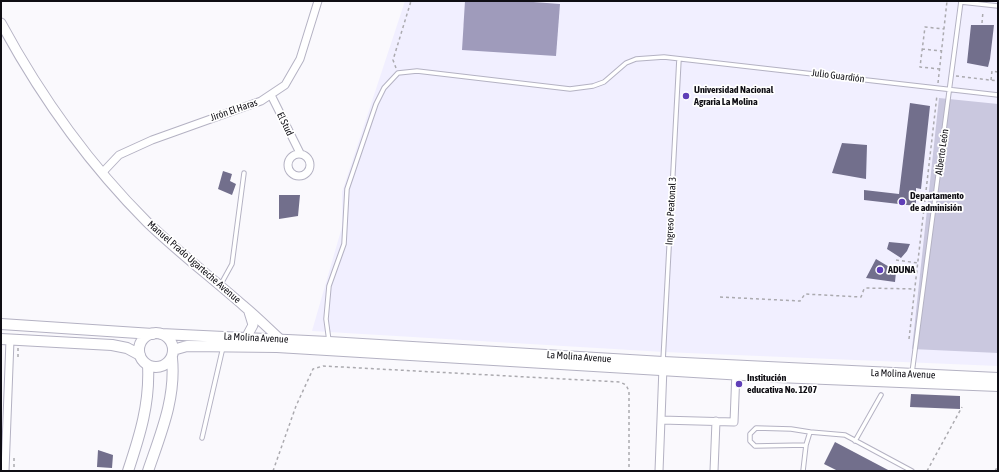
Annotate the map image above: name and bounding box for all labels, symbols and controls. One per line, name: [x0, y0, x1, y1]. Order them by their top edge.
street label: Julio Guardión: [811, 67, 865, 85]
place label: Universidad Nacional Agraria La Molina: [694, 84, 773, 108]
marker: Universidad Nacional Agraria La Molina: [681, 91, 691, 101]
street label: Jirón El Haras: [209, 96, 259, 124]
street label: El Stud: [274, 110, 296, 138]
street label: Alberto León: [933, 128, 951, 176]
street label: Ingreso Peatonal 3: [663, 176, 679, 246]
place label: Departamento de adminisión: [910, 190, 964, 214]
marker: Departamento de adminisión: [897, 197, 907, 207]
street label: Manuel Prado Ugarteche Avenue: [145, 218, 243, 306]
place label: ADUNA: [888, 264, 915, 276]
marker: ADUNA: [875, 265, 885, 275]
street label: La Molina Avenue: [223, 330, 289, 346]
street label: La Molina Avenue: [546, 349, 612, 365]
street label: La Molina Avenue: [870, 367, 936, 381]
place label: Institución educativa No. 1207: [747, 372, 817, 396]
marker: Institución educativa No. 1207: [734, 379, 744, 389]

